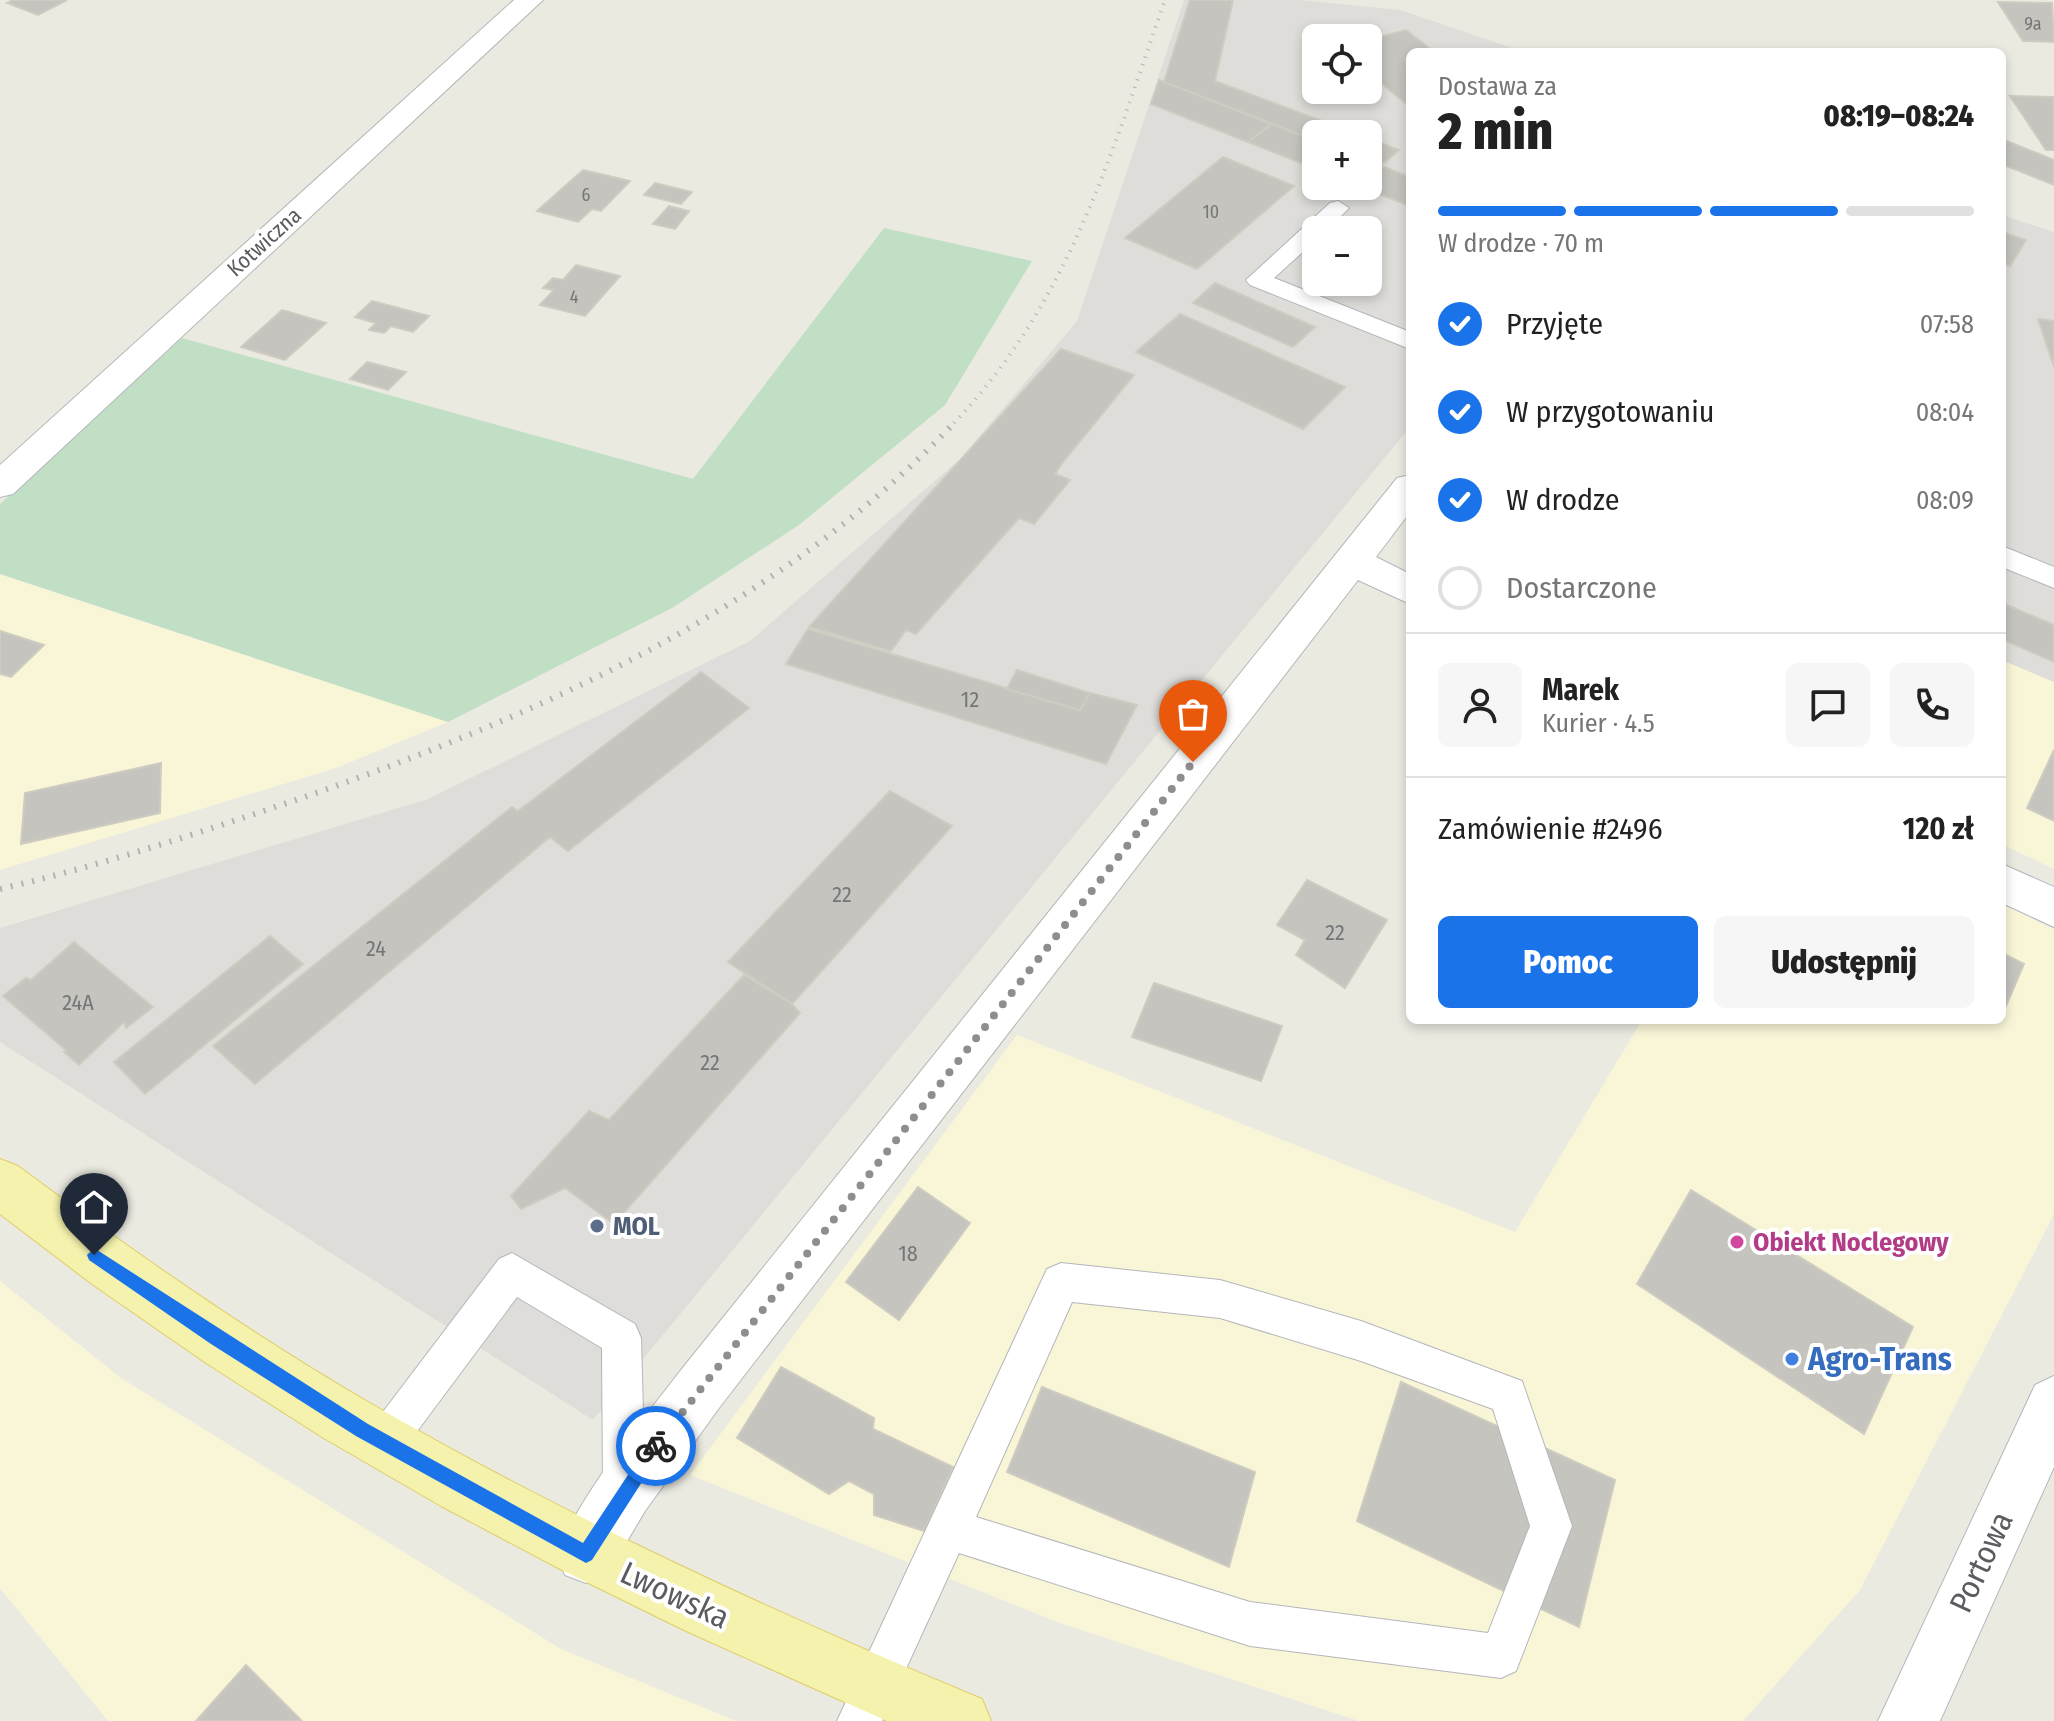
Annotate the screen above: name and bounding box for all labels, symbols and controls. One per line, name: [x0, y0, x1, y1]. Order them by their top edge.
house number: 9a: [2024, 13, 2042, 35]
map controls: [1302, 24, 1382, 296]
button: locate: [1302, 24, 1382, 104]
text: Dostawa za: [1438, 71, 1557, 102]
text: 08:19–08:24: [1823, 98, 1974, 134]
text: 2 min: [1438, 100, 1553, 163]
button: +: [1302, 120, 1382, 200]
house number: 6: [582, 184, 591, 206]
house number: 10: [1203, 201, 1219, 223]
street label: Kotwiczna: [221, 202, 307, 282]
button: −: [1302, 216, 1382, 296]
text: W drodze · 70 m: [1438, 228, 1604, 259]
house number: 4: [570, 286, 579, 308]
icon: check: [1438, 302, 1482, 346]
text: Przyjęte: [1506, 306, 1603, 342]
text: 07:58: [1920, 309, 1974, 340]
icon: check: [1438, 390, 1482, 434]
text: W przygotowaniu: [1506, 394, 1714, 430]
text: 08:04: [1916, 397, 1974, 428]
icon: check: [1438, 478, 1482, 522]
text: W drodze: [1506, 482, 1620, 518]
text: 08:09: [1916, 485, 1974, 516]
text: Dostarczone: [1506, 570, 1657, 606]
button: person: [1438, 663, 1522, 747]
button: chat: [1786, 663, 1870, 747]
button: phone: [1890, 663, 1974, 747]
text: Marek: [1542, 672, 1619, 708]
pin: [1159, 680, 1227, 762]
house number: 12: [961, 686, 979, 713]
icon: bag: [1171, 692, 1215, 736]
text: Kurier · 4.5: [1542, 708, 1655, 739]
text: Zamówienie #2496: [1438, 811, 1663, 847]
text: 120 zł: [1903, 811, 1974, 847]
house number: 22: [832, 881, 852, 908]
button: Pomoc: [1438, 916, 1698, 1008]
button: Udostępnij: [1714, 916, 1974, 1008]
house number: 22: [1325, 919, 1345, 946]
house number: 24: [366, 935, 386, 962]
house number: 24A: [62, 989, 94, 1016]
house number: 22: [700, 1049, 720, 1076]
pin: [60, 1173, 128, 1255]
icon: home: [72, 1185, 116, 1229]
place label: MOL: [613, 1211, 660, 1242]
marker: MOL: [588, 1217, 606, 1235]
place label: Obiekt Noclegowy: [1753, 1227, 1949, 1258]
marker: Obiekt Noclegowy: [1728, 1233, 1746, 1251]
house number: 18: [898, 1240, 918, 1267]
place label: Agro-Trans: [1807, 1340, 1952, 1378]
marker: Agro-Trans: [1783, 1350, 1801, 1368]
courier: [616, 1406, 696, 1486]
icon: bike: [634, 1424, 678, 1468]
street label: Portowa: [1941, 1506, 2021, 1618]
street label: Lwowska: [615, 1553, 735, 1637]

